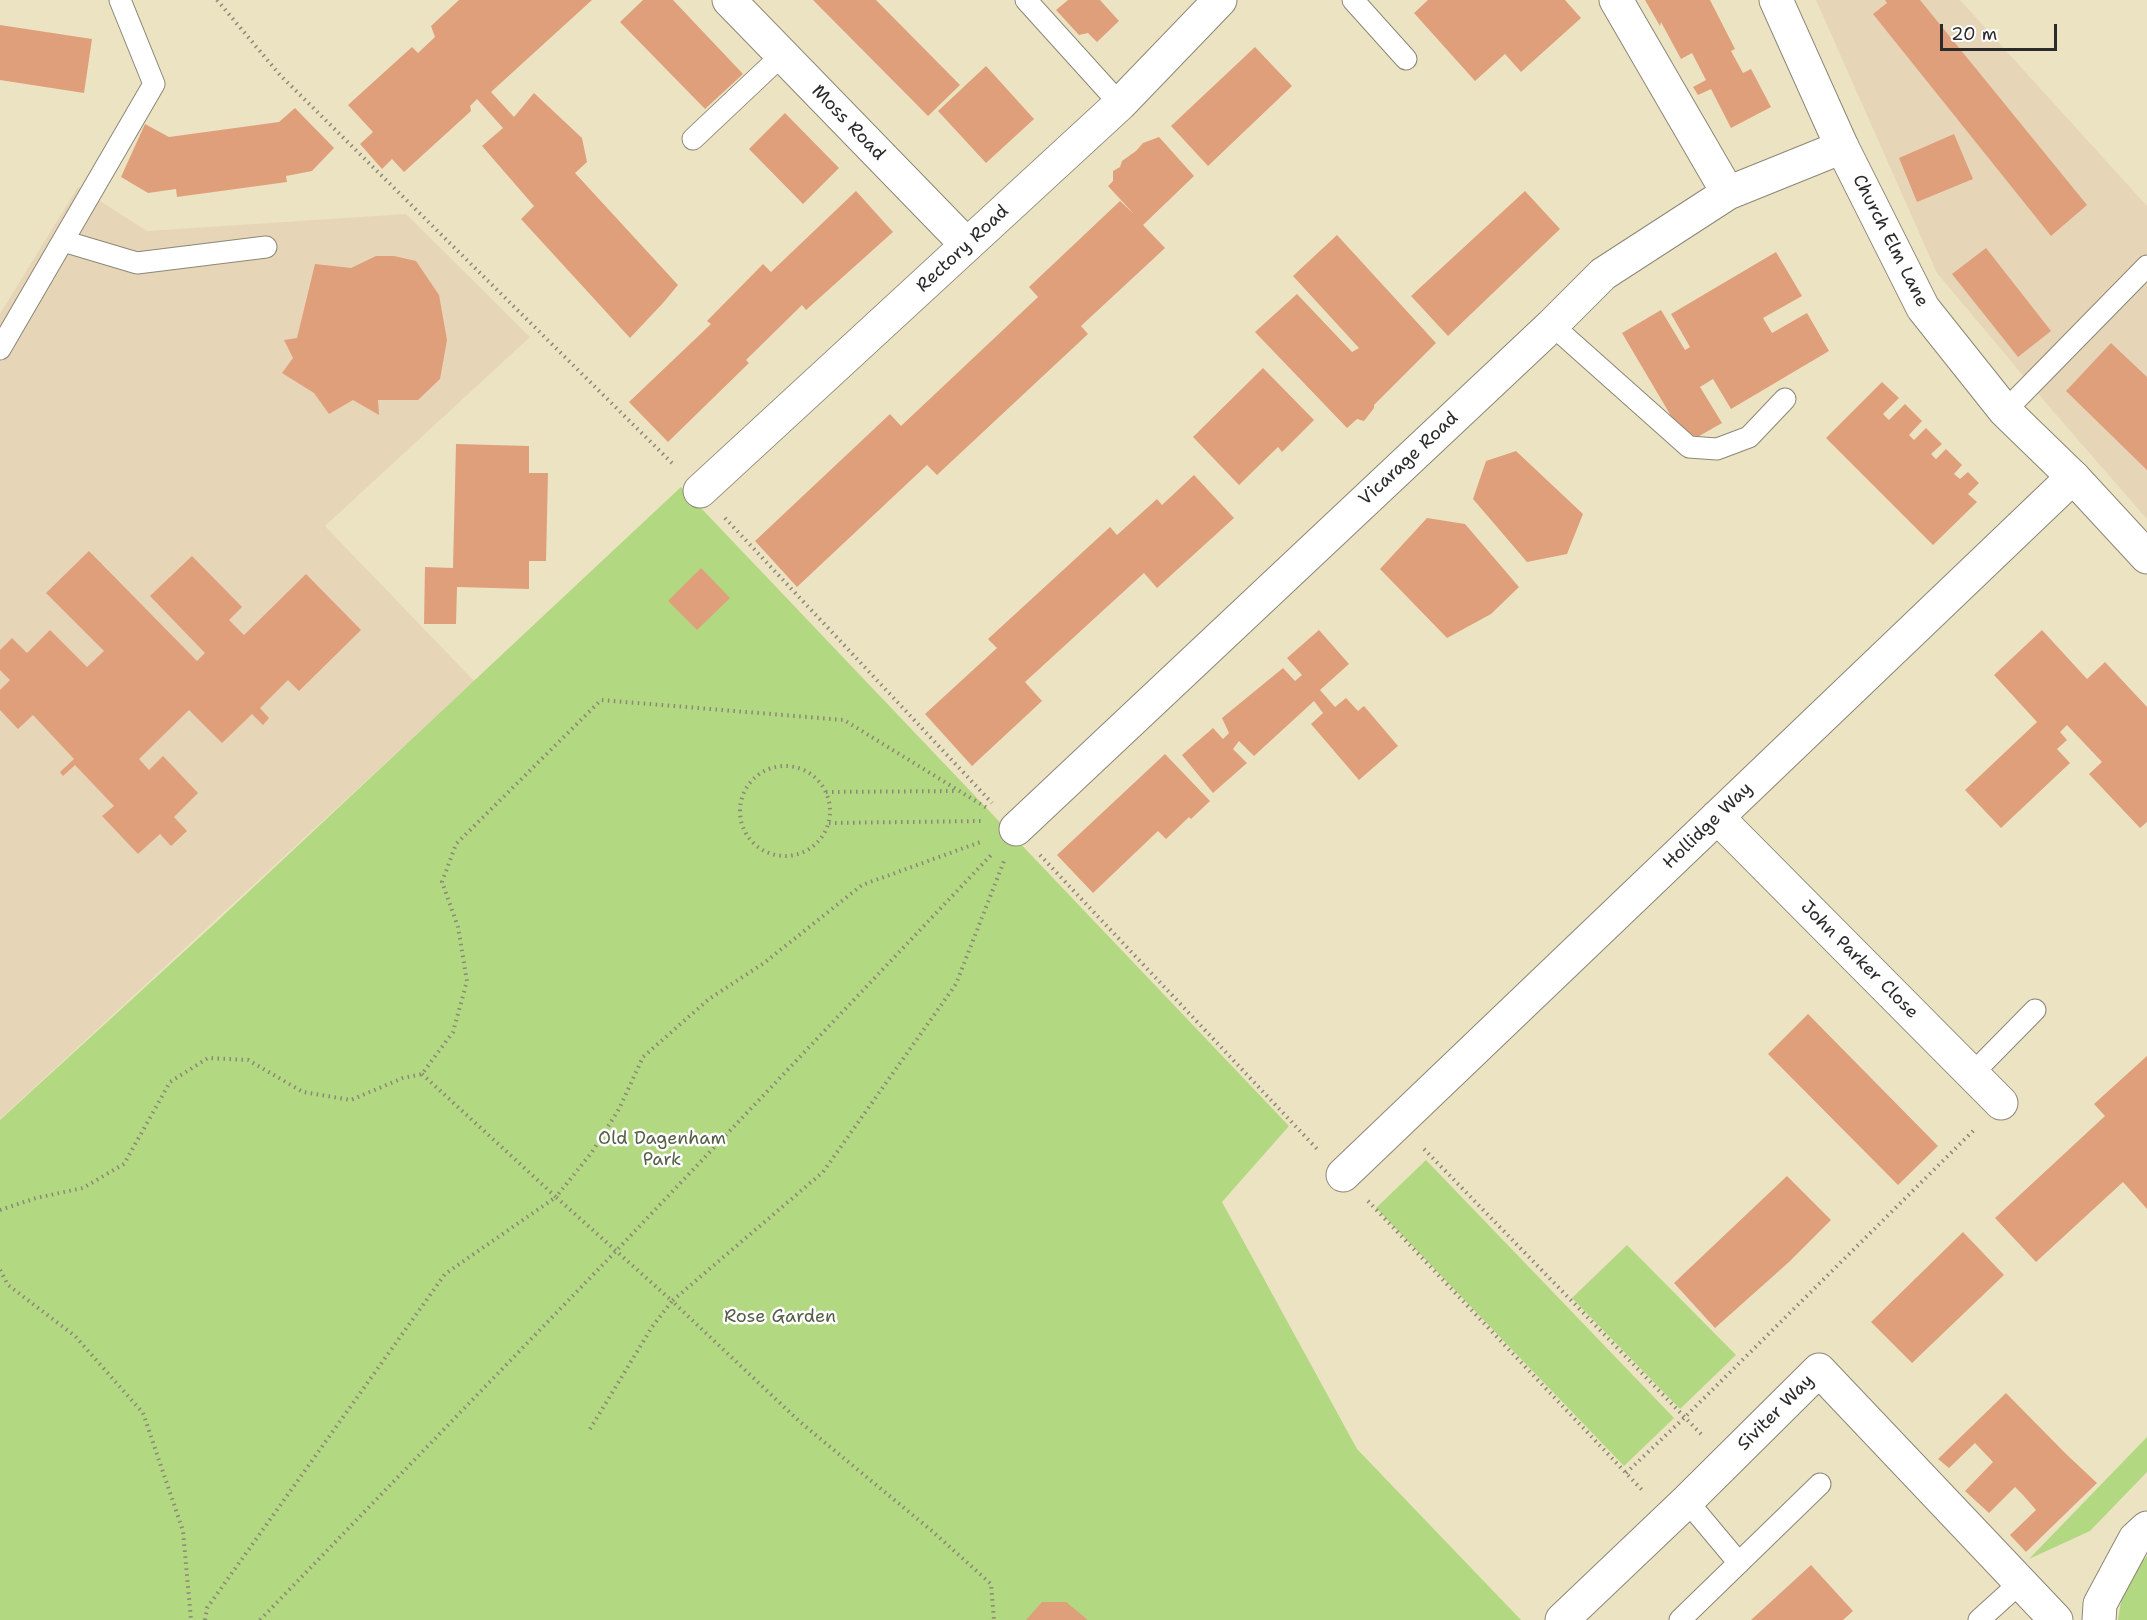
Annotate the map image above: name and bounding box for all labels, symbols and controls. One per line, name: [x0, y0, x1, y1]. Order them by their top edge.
scale bar: [1943, 12, 2060, 50]
text: 20 m: [1951, 22, 1997, 46]
street label: Moss Road: [807, 81, 889, 165]
street label: Church Elm Lane: [1847, 171, 1933, 311]
street label: Rectory Road: [912, 201, 1014, 297]
street label: Vicarage Road: [1355, 408, 1463, 510]
street label: Hollidge Way: [1659, 778, 1757, 874]
street label: John Parker Close: [1796, 897, 1922, 1023]
park label: Old Dagenham Park: [598, 1128, 726, 1170]
park label: Rose Garden: [724, 1306, 836, 1328]
street label: Siviter Way: [1733, 1370, 1819, 1456]

